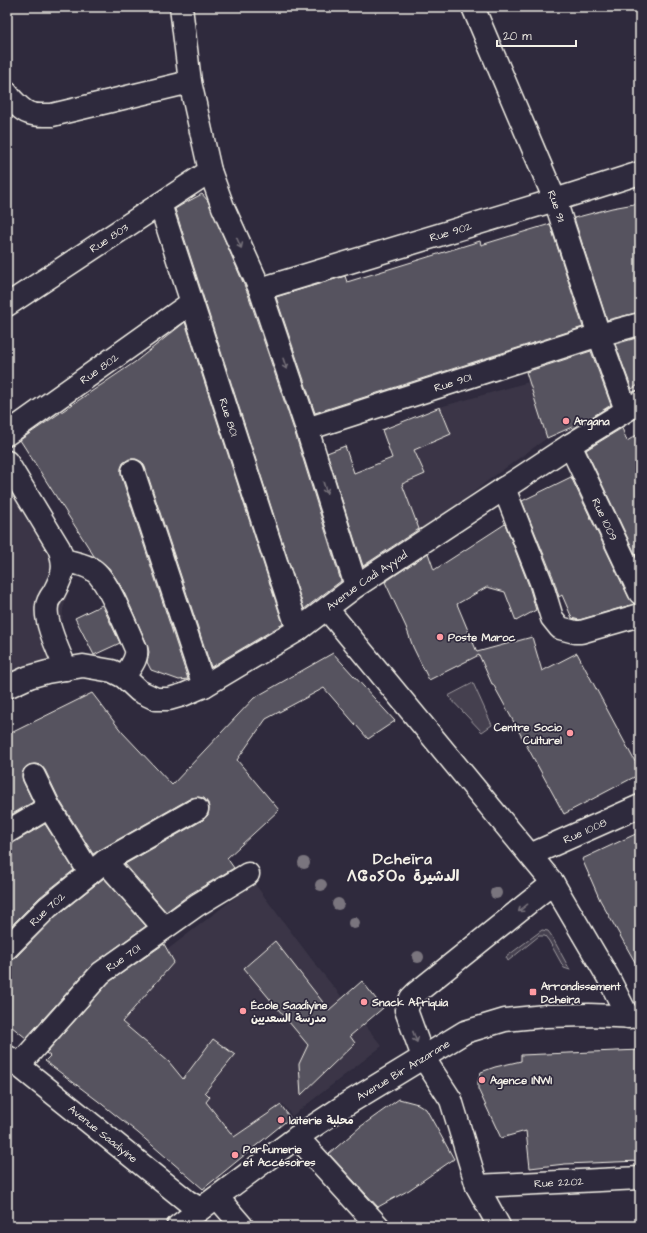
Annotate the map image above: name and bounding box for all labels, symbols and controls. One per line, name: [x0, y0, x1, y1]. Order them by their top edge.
scale bar: [497, 22, 576, 48]
text: 20 m: [503, 28, 532, 45]
street label: Rue 911: [544, 188, 569, 225]
street label: Rue 902: [428, 218, 474, 245]
street label: Rue 803: [87, 219, 131, 256]
one-way arrow: [236, 237, 243, 249]
street label: Rue 802: [77, 349, 122, 387]
one-way arrow: [282, 358, 289, 371]
street label: Rue 901: [432, 369, 474, 395]
street label: Rue 801: [216, 396, 242, 439]
place label: Argana: [574, 414, 610, 431]
marker: Argana: [561, 416, 571, 426]
one-way arrow: [322, 481, 329, 494]
street label: Rue 1009: [589, 495, 622, 543]
street label: Avenue Cadi Ayyad: [323, 547, 410, 614]
place label: Poste Maroc: [448, 630, 515, 645]
marker: Poste Maroc: [435, 632, 445, 642]
place label: Centre Socio Culturel: [494, 720, 563, 748]
marker: Centre Socio Culturel: [565, 728, 575, 738]
street label: Rue 1008: [561, 814, 609, 847]
district label: Dcheïra ⴷⵛⴰⵢⵔⴰ الدشيرة: [347, 849, 460, 887]
street label: Rue 702: [26, 888, 69, 929]
one-way arrow: [517, 903, 528, 912]
street label: Rue 701: [103, 940, 144, 975]
place label: Arrondissement Dcheira: [541, 979, 621, 1007]
marker: Arrondissement Dcheira: [528, 987, 538, 997]
place label: Snack Afriquia: [371, 995, 449, 1011]
marker: Snack Afriquia: [359, 997, 369, 1007]
place label: École Saadiyine مدرسة السعديين: [251, 998, 328, 1026]
marker: École Saadiyine مدرسة السعديين: [238, 1006, 248, 1016]
one-way arrow: [412, 1030, 420, 1042]
street label: Avenue Bir Anzarane: [353, 1036, 452, 1104]
place label: Agence INWI: [490, 1073, 552, 1090]
marker: Agence INWI: [477, 1075, 487, 1085]
street label: Avenue Saadiyine: [65, 1101, 141, 1166]
place label: laiterie محلبة: [288, 1113, 354, 1128]
marker: laiterie محلبة: [276, 1115, 286, 1125]
place label: Parfumerie et Accésoires: [242, 1142, 316, 1170]
marker: Parfumerie et Accésoires: [230, 1150, 240, 1160]
street label: Rue 2202: [534, 1173, 585, 1191]

